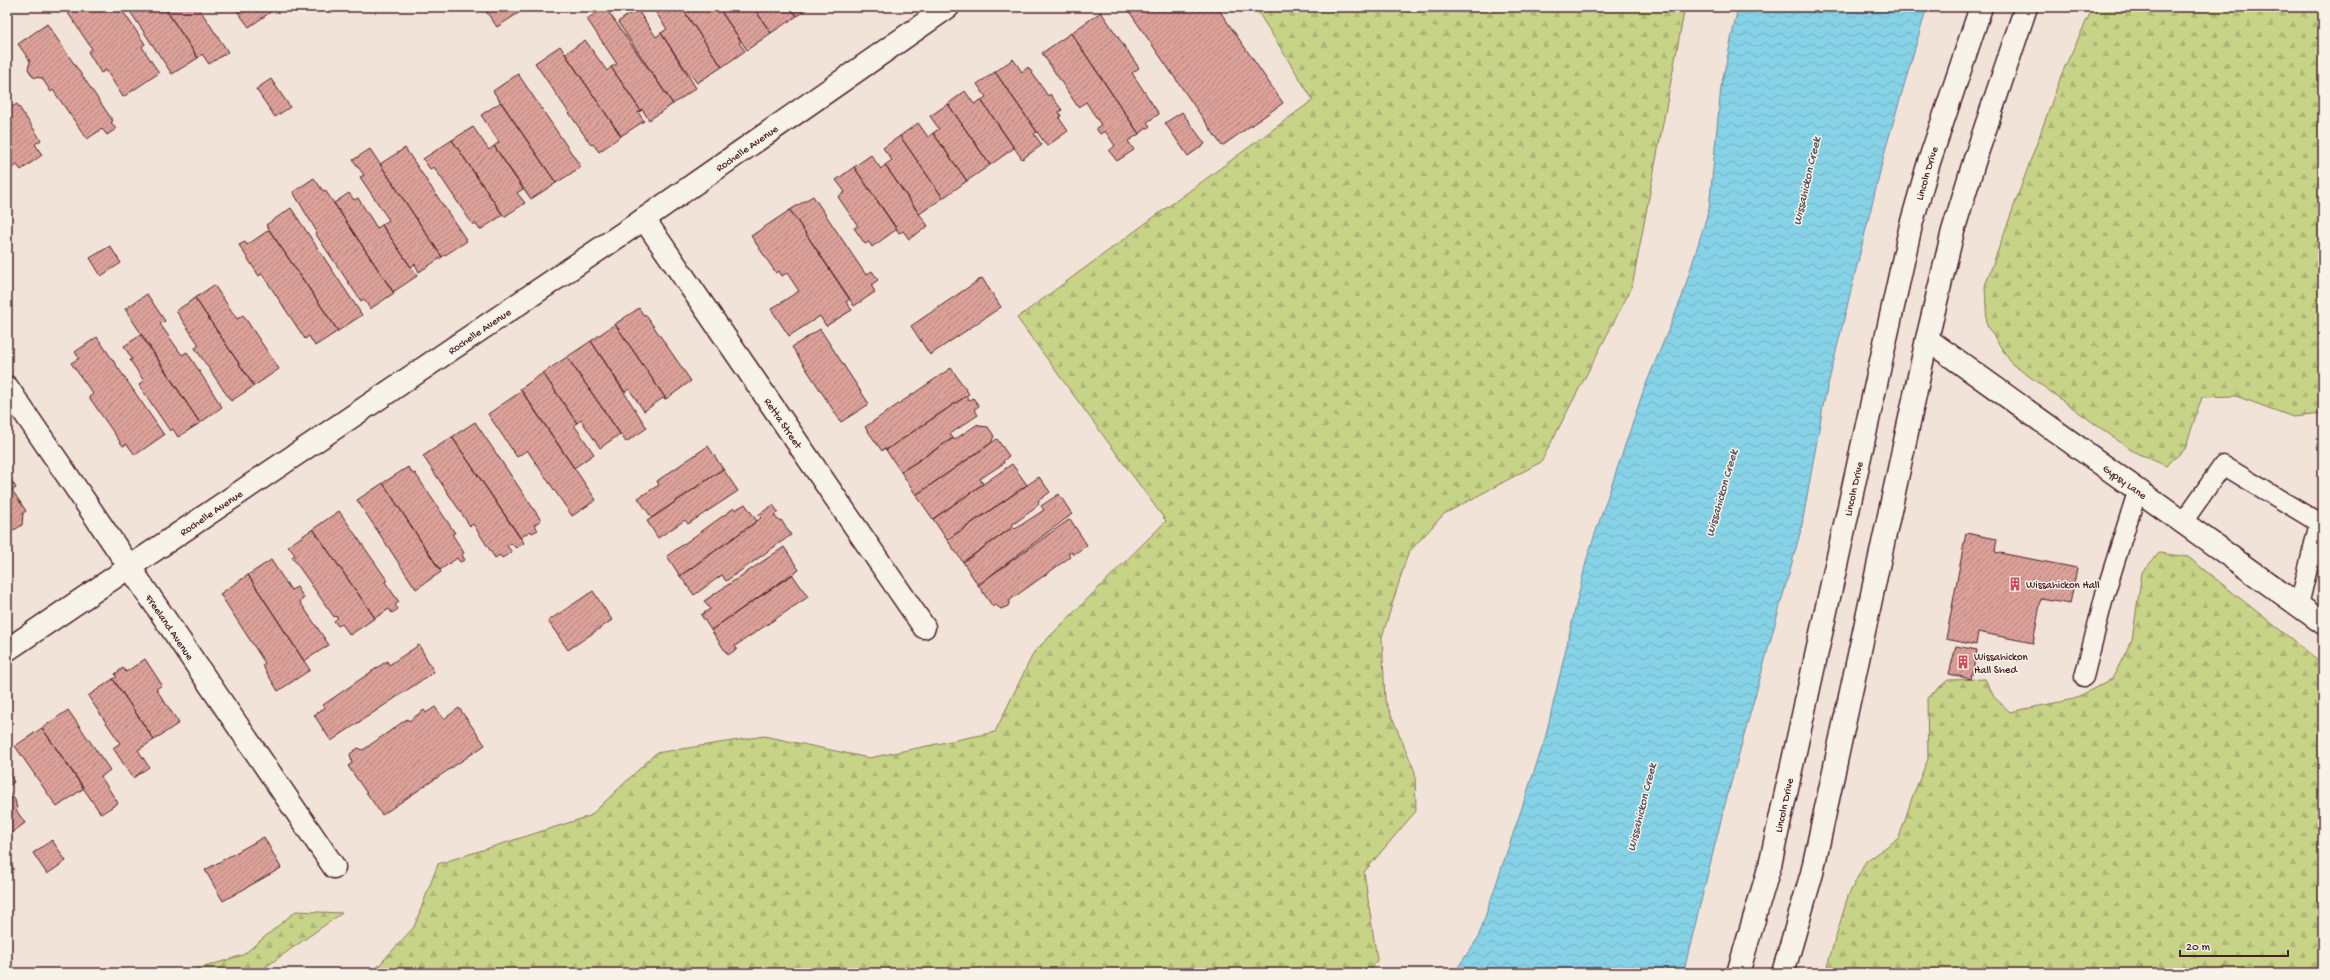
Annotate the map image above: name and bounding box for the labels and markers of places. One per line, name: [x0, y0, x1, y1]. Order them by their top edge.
building icon: Wissahickon Hall: [2007, 576, 2023, 592]
place label: Wissahickon Hall: [2026, 580, 2100, 592]
place label: Wissahickon Hall Shed: [1974, 652, 2029, 677]
building icon: Wissahickon Hall Shed: [1955, 654, 1971, 670]

